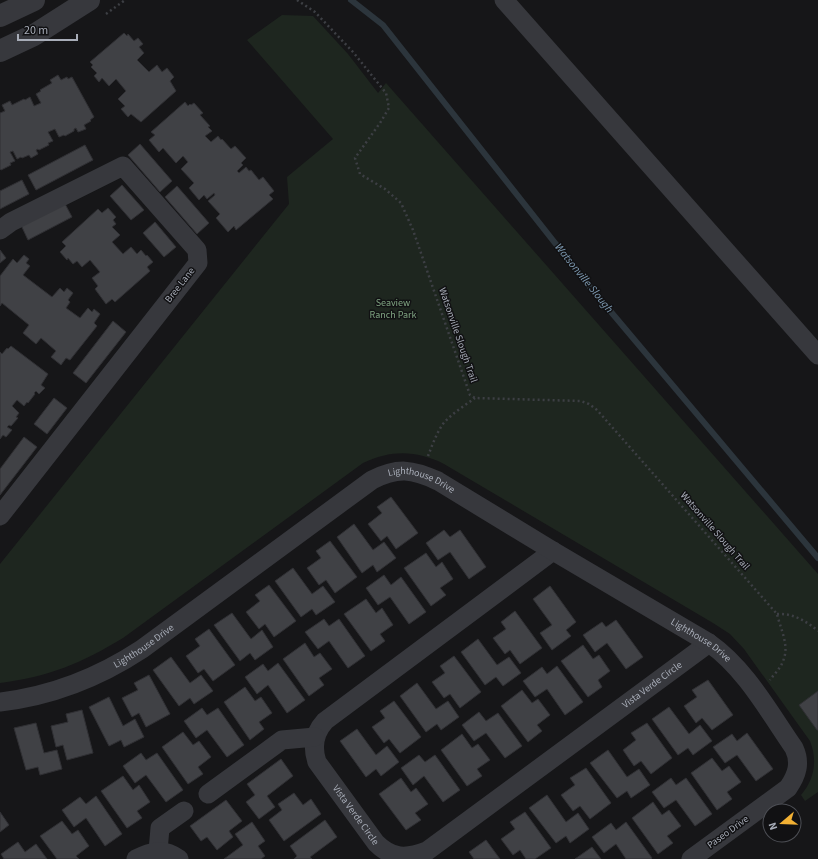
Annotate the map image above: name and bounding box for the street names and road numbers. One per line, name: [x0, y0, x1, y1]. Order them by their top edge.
street label: Bree Lane: [162, 264, 198, 306]
street label: Watsonville Slough Trail: [435, 286, 481, 385]
street label: Lighthouse Drive: [386, 464, 458, 497]
street label: Watsonville Slough Trail: [677, 489, 753, 574]
street label: Lighthouse Drive: [668, 615, 734, 665]
street label: Lighthouse Drive: [111, 621, 177, 672]
street label: Vista Verde Circle: [619, 658, 685, 712]
street label: Vista Verde Circle: [329, 782, 382, 848]
street label: Paseo Drive: [704, 812, 752, 852]

